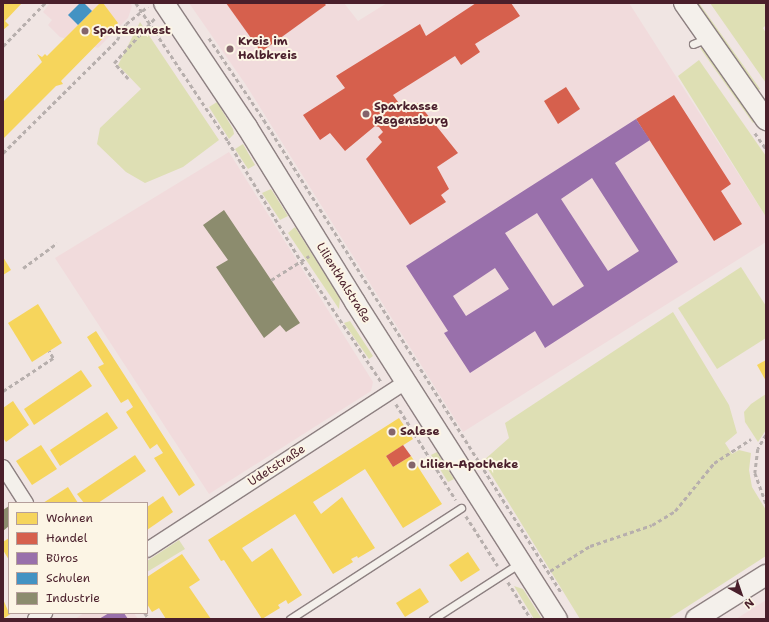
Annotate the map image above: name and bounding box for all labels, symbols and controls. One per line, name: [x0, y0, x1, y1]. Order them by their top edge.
place label: Spatzennest: [93, 24, 171, 38]
marker: Spatzennest: [80, 26, 90, 36]
place label: Kreis im Halbkreis: [238, 35, 297, 63]
marker: Kreis im Halbkreis: [225, 44, 235, 54]
place label: Sparkasse Regensburg: [374, 100, 448, 128]
marker: Sparkasse Regensburg: [361, 109, 371, 119]
street label: Lilienthalstraße: [313, 240, 373, 326]
place label: Salese: [400, 425, 440, 439]
marker: Salese: [387, 427, 397, 437]
street label: Udetstraße: [246, 442, 308, 490]
place label: Lilien-Apotheke: [420, 458, 518, 472]
marker: Lilien-Apotheke: [407, 460, 417, 470]
legend: [8, 502, 148, 614]
text: Wohnen: [46, 510, 93, 526]
text: Handel: [46, 530, 87, 546]
text: Büros: [46, 550, 78, 566]
text: Schulen: [46, 570, 90, 586]
north arrow: [721, 574, 761, 614]
text: Industrie: [46, 590, 100, 606]
text: N: [741, 595, 757, 612]

